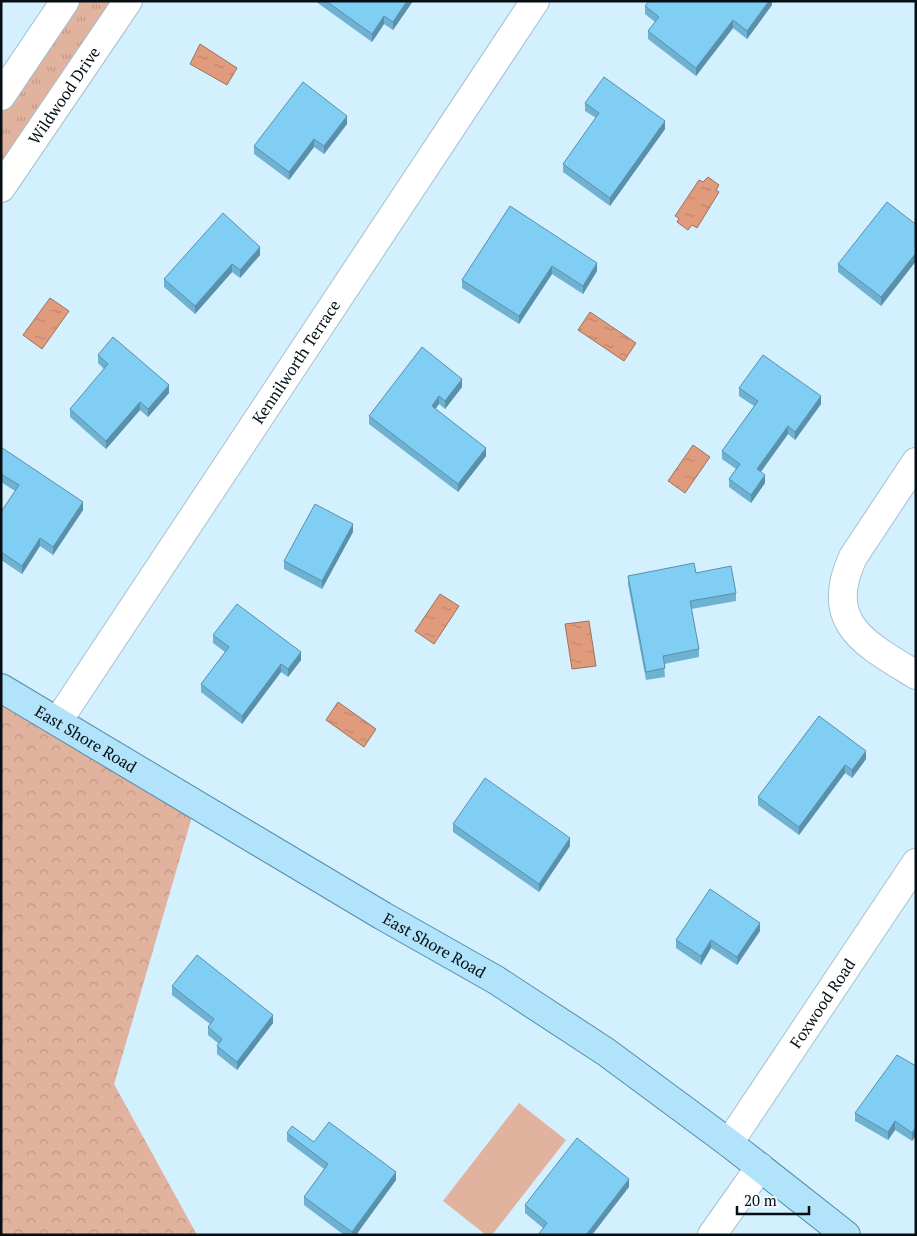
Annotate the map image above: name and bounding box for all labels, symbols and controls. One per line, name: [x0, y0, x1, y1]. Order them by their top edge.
street label: Wildwood Drive: [23, 42, 105, 149]
street label: Kennilworth Terrace: [247, 295, 345, 428]
street label: East Shore Road: [31, 700, 141, 778]
street label: East Shore Road: [379, 907, 490, 983]
street label: Foxwood Road: [784, 954, 860, 1052]
scale bar: [737, 1184, 810, 1216]
text: 20 m: [744, 1190, 777, 1210]

